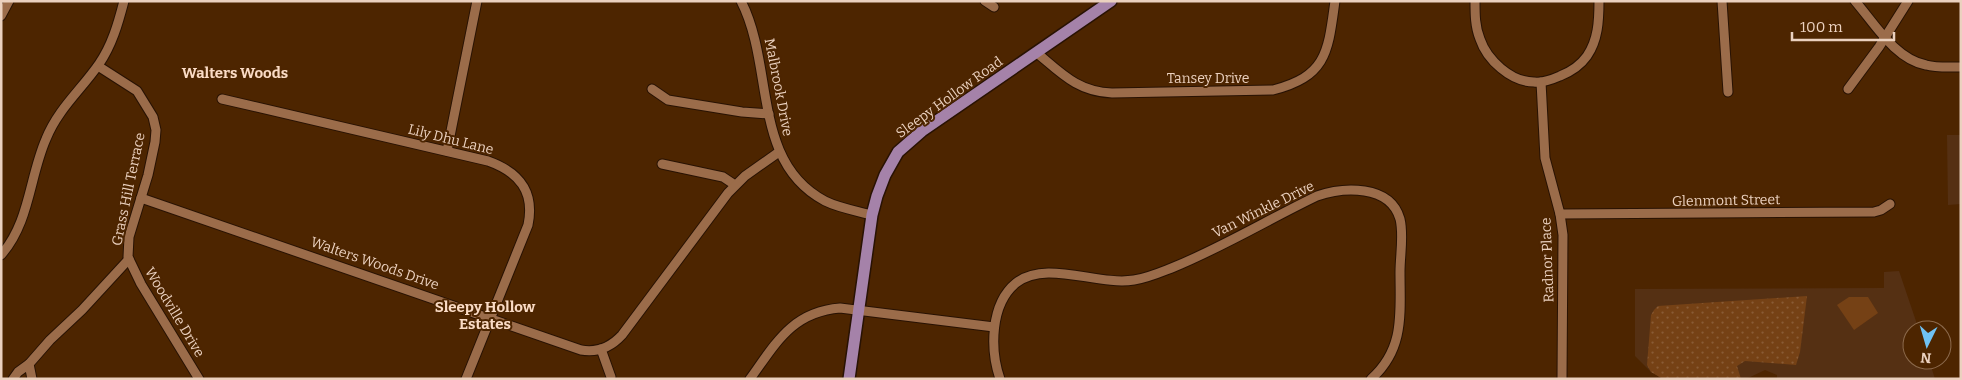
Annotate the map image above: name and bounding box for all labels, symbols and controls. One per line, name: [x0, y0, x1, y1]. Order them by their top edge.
scale bar: [1792, 10, 1894, 42]
text: 100 m: [1800, 18, 1843, 36]
street label: Malbrook Drive: [761, 37, 796, 137]
street label: Sleepy Hollow Road: [893, 53, 1006, 142]
district label: Walters Woods: [182, 64, 288, 82]
street label: Tansey Drive: [1167, 70, 1249, 87]
street label: Lily Dhu Lane: [406, 121, 495, 158]
street label: Grass Hill Terrace: [108, 131, 149, 247]
street label: Van Winkle Drive: [1209, 177, 1317, 241]
street label: Glenmont Street: [1672, 191, 1780, 210]
street label: Radnor Place: [1538, 217, 1557, 303]
street label: Walters Woods Drive: [308, 234, 441, 293]
street label: Woodville Drive: [141, 264, 208, 360]
district label: Sleepy Hollow Estates: [435, 298, 536, 333]
north arrow: [1902, 320, 1952, 370]
text: N: [1920, 348, 1932, 366]

